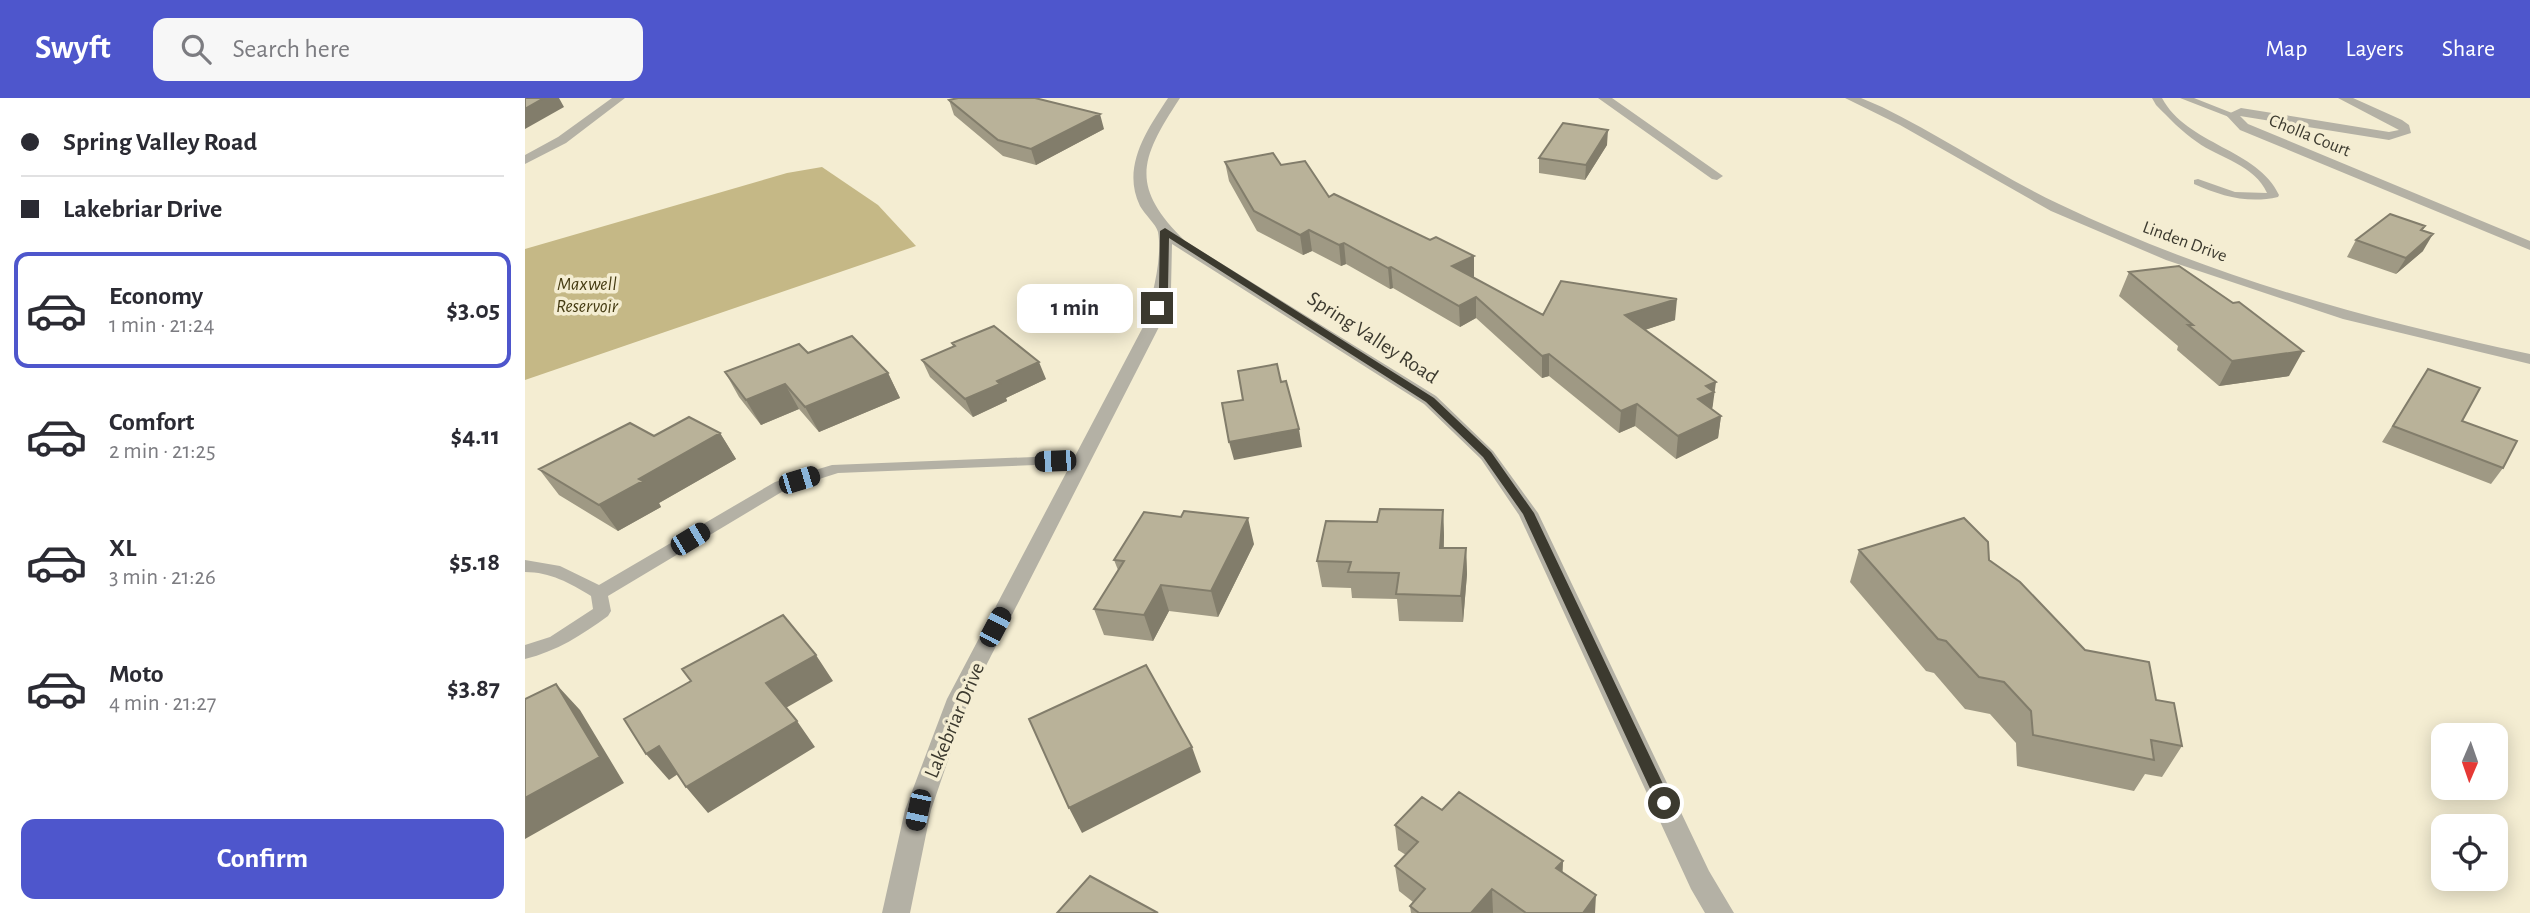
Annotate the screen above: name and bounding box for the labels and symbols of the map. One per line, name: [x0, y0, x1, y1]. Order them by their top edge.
street label: Cholla Court: [2266, 111, 2353, 160]
street label: Linden Drive: [2140, 218, 2229, 266]
water label: Maxwell Reservoir: [556, 275, 619, 316]
callout: 1 min: [1017, 284, 1133, 332]
street label: Spring Valley Road: [1303, 287, 1442, 388]
route end: [1141, 292, 1173, 324]
car: [1034, 450, 1077, 472]
car: [776, 464, 823, 496]
car: [667, 519, 714, 559]
car: [976, 604, 1015, 650]
street label: Lakebriar Drive: [921, 659, 988, 781]
north arrow: [2431, 723, 2508, 800]
car: [904, 787, 933, 833]
route start: [1648, 787, 1680, 819]

